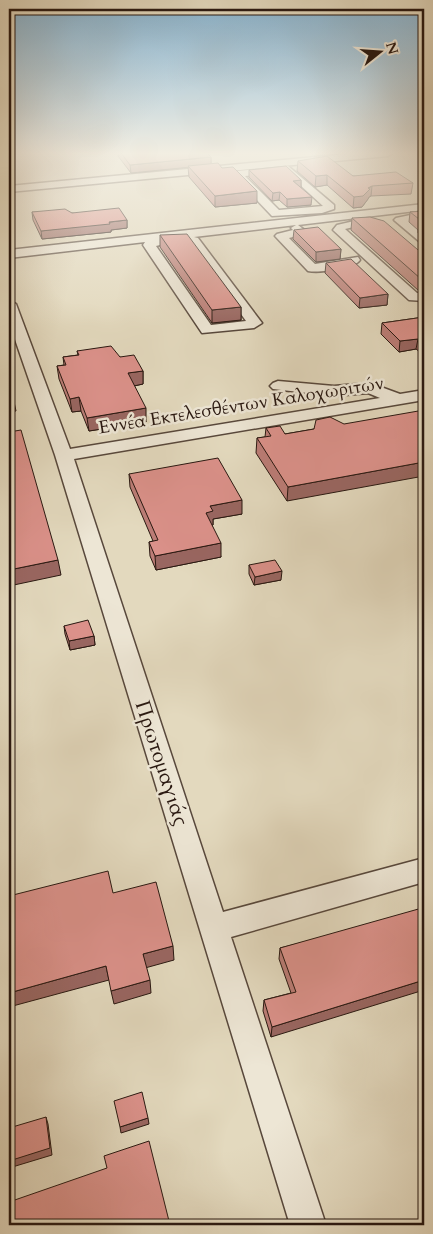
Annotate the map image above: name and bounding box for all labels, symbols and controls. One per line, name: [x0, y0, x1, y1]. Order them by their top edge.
north arrow: [356, 28, 406, 78]
text: N: [381, 40, 403, 57]
street label: Εννέα Εκτελεσθέντων Καλοχωριτών: [97, 371, 385, 440]
street label: Πρωτομαγιάς: [128, 697, 195, 830]

